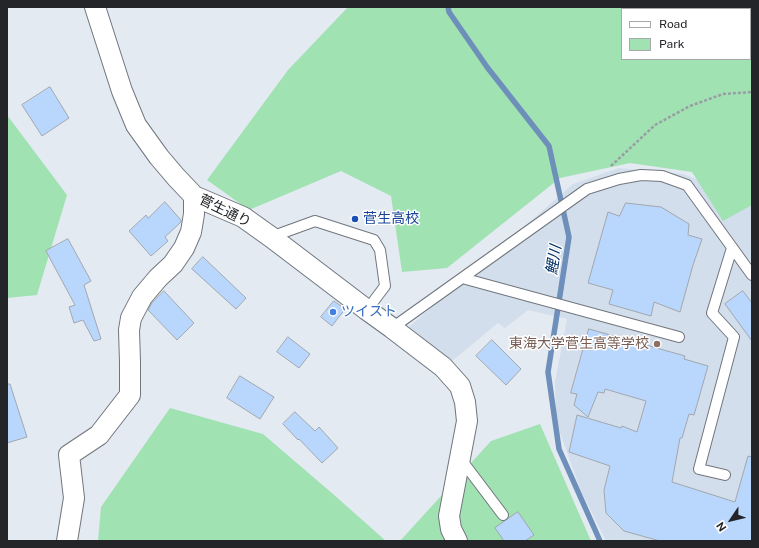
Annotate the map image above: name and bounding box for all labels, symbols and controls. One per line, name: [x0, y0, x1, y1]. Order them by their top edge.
legend: [621, 8, 751, 60]
text: Road: [659, 17, 687, 31]
text: Park: [659, 37, 685, 51]
street label: 菅生通り: [196, 191, 254, 231]
place label: 菅生高校: [363, 211, 419, 227]
marker: 菅生高校: [350, 214, 360, 224]
water label: 鯉川: [543, 244, 565, 276]
place label: ツイスト: [341, 304, 397, 320]
marker: ツイスト: [328, 307, 338, 317]
place label: 東海大学菅生高等学校: [509, 336, 649, 352]
marker: 東海大学菅生高等学校: [652, 339, 662, 349]
north arrow: [711, 500, 751, 540]
text: N: [714, 520, 729, 534]

